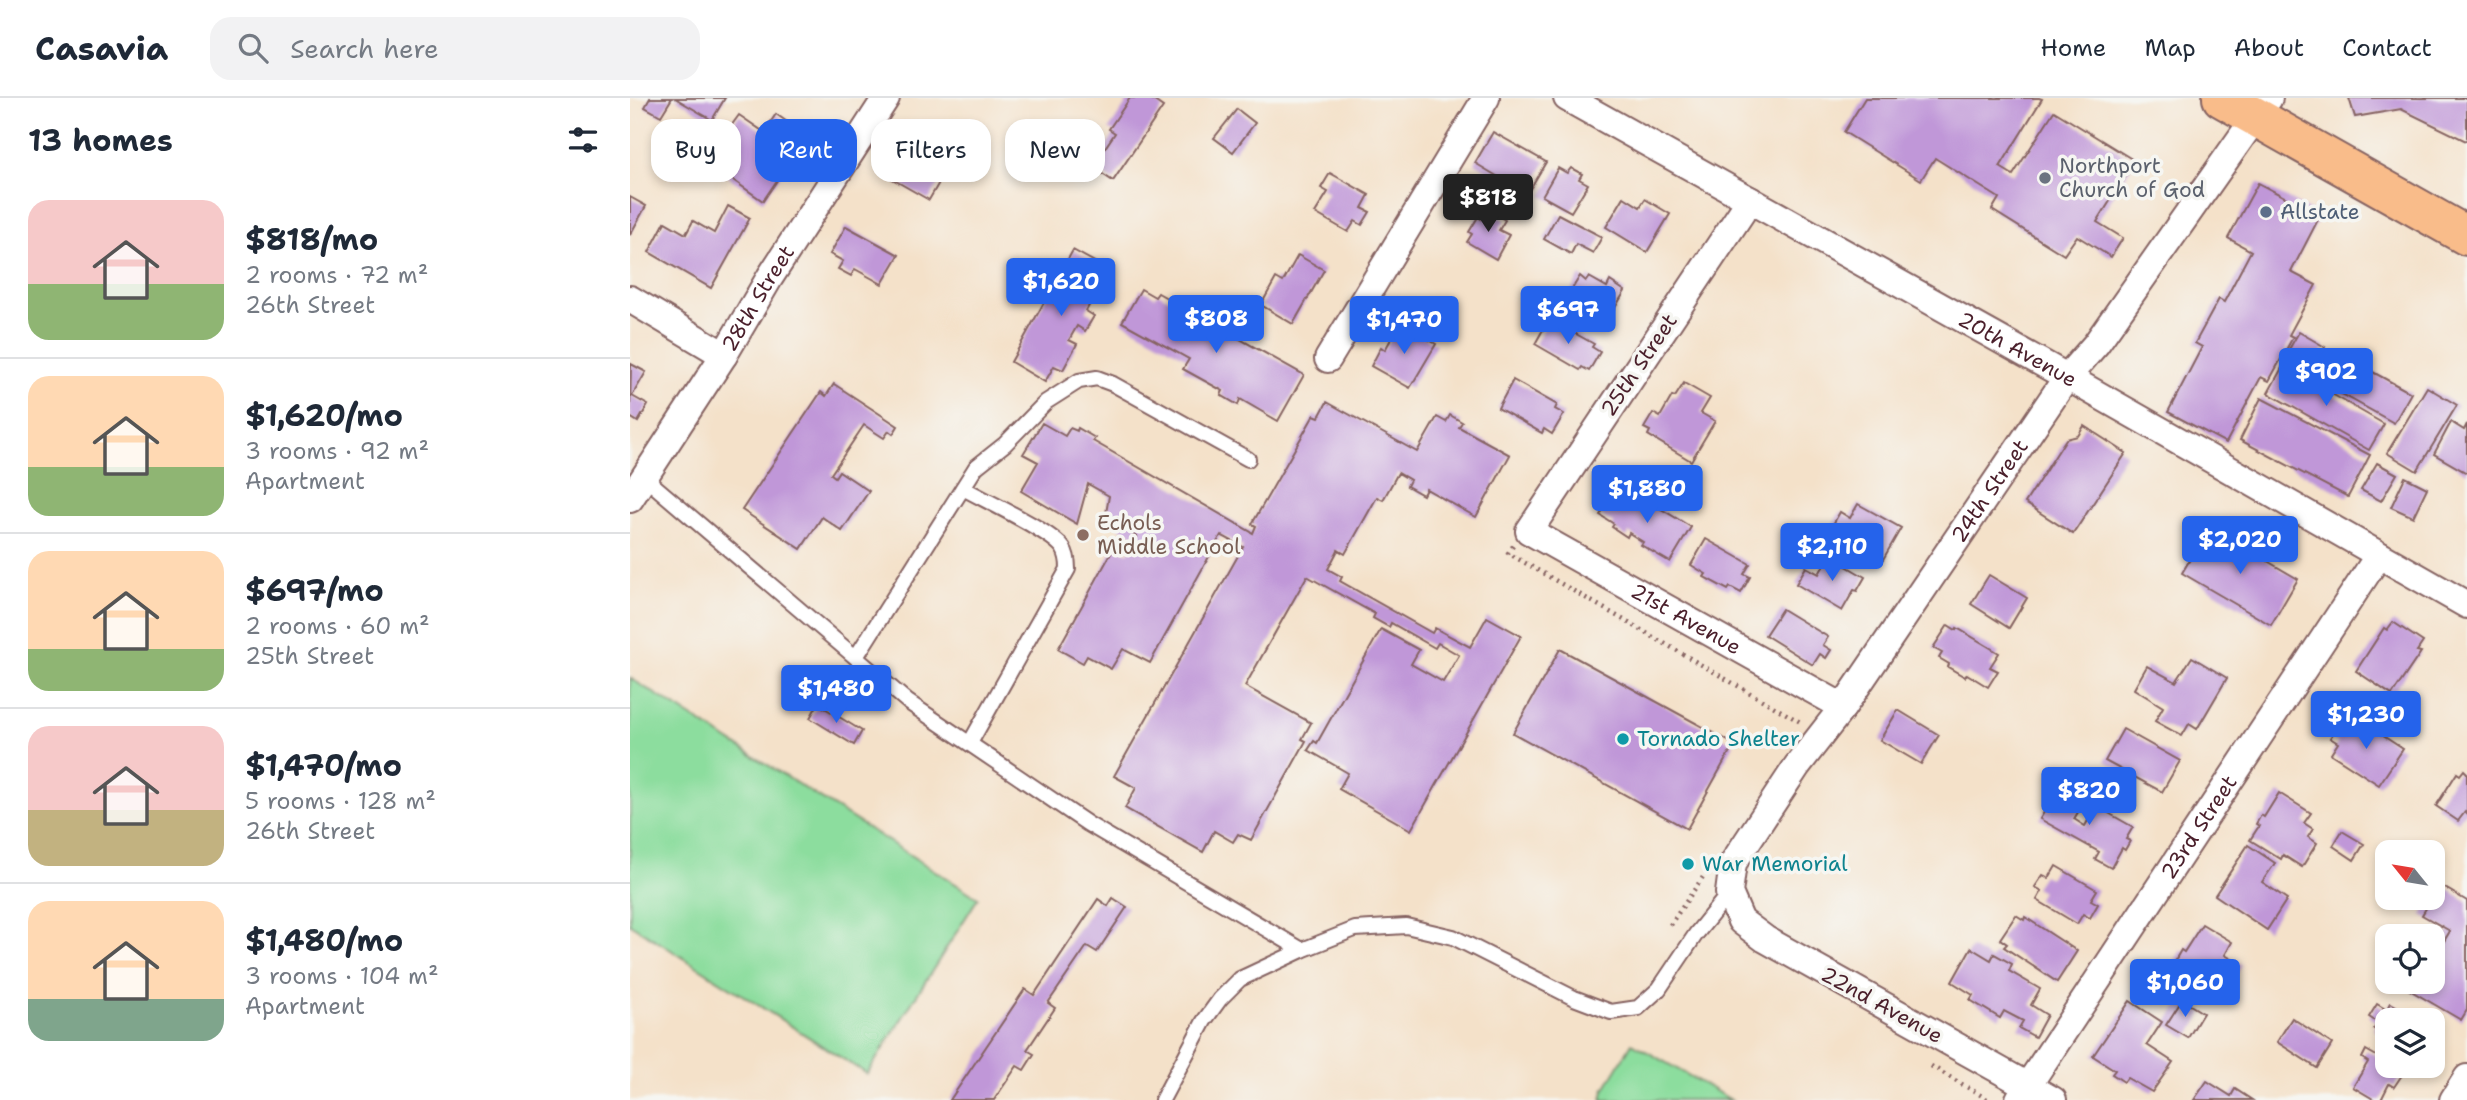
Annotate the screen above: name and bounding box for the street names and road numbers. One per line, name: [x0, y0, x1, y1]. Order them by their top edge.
street label: 28th Street: [715, 240, 801, 357]
street label: 20th Avenue: [1953, 305, 2082, 394]
street label: 25th Street: [1594, 308, 1684, 422]
street label: 24th Street: [1945, 434, 2035, 548]
street label: 21st Avenue: [1626, 577, 1746, 661]
street label: 23rd Street: [2154, 770, 2243, 885]
street label: 22nd Avenue: [1816, 960, 1948, 1050]

